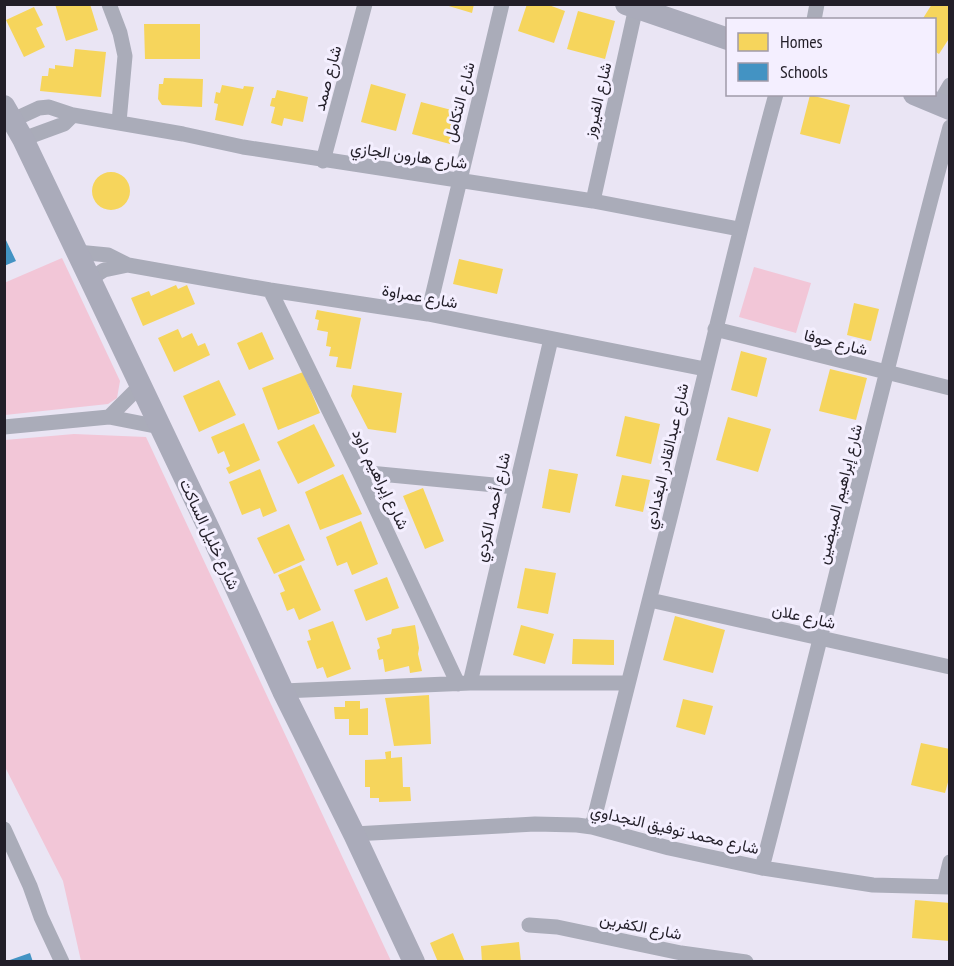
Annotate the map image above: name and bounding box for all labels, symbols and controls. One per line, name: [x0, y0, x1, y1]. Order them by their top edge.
legend: [726, 18, 936, 96]
text: Homes: [780, 30, 823, 53]
street label: شارع صمد: [309, 43, 347, 113]
street label: شارع التكامل: [439, 60, 481, 145]
street label: شارع الفيروز: [578, 60, 617, 141]
text: Schools: [780, 60, 828, 83]
street label: شارع هارون الجازي: [349, 137, 469, 177]
street label: شارع عمراوة: [380, 280, 459, 314]
street label: شارع حوفا: [802, 324, 870, 361]
street label: شارع عبدالقادر البغدادي: [639, 381, 696, 532]
street label: شارع إبراهيم المبيضين: [812, 422, 868, 567]
street label: شارع إبراهيم داود: [346, 425, 414, 533]
street label: شارع أحمد الكردي: [470, 450, 518, 564]
street label: شارع خليل الساكت: [174, 475, 244, 593]
street label: شارع علان: [770, 599, 838, 635]
street label: شارع محمد توفيق النجداوي: [588, 800, 761, 862]
street label: شارع الكفرين: [598, 908, 684, 946]

